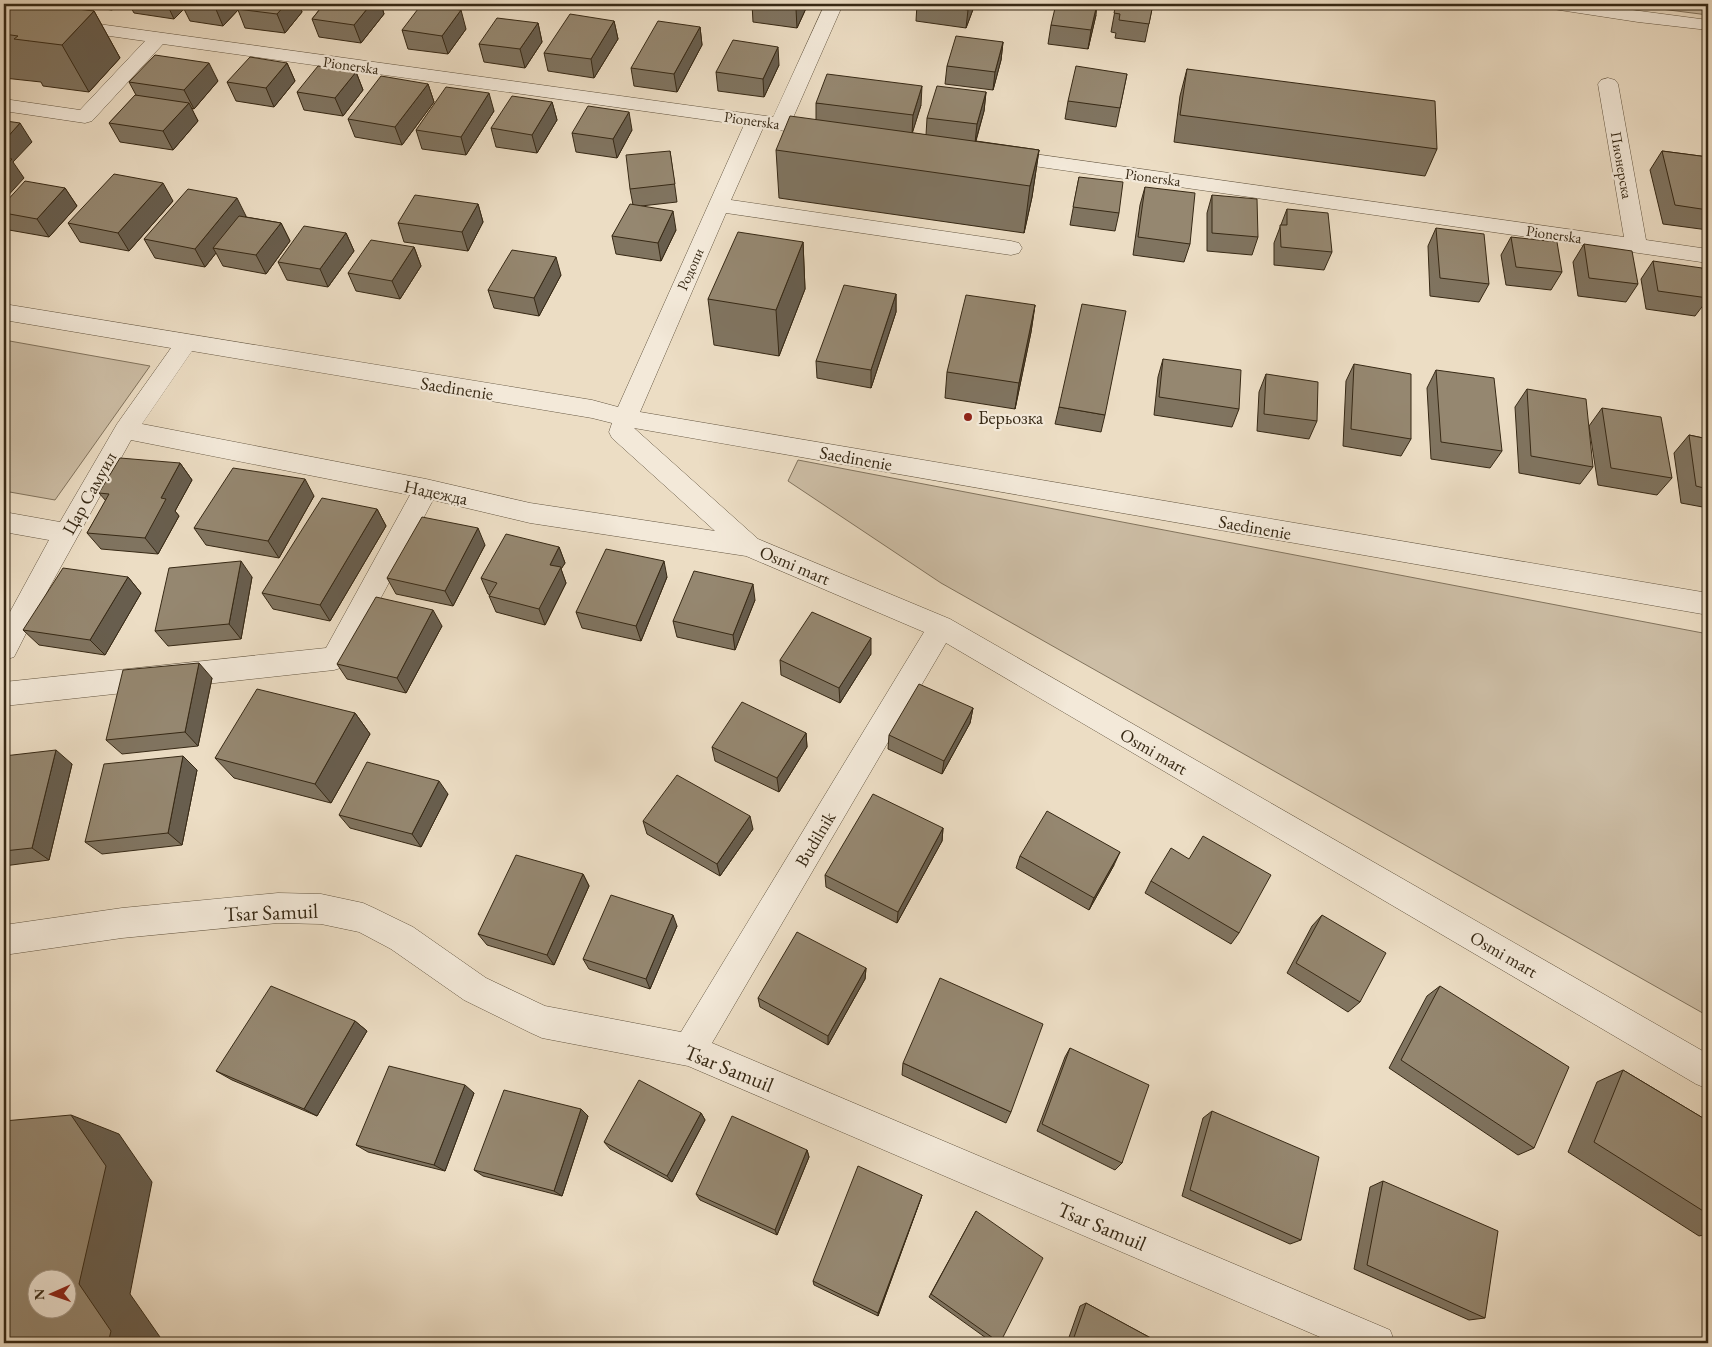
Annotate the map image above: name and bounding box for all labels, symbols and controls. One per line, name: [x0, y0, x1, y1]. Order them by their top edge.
street label: Pionerska: [322, 52, 380, 78]
street label: Pionerska: [723, 107, 781, 133]
street label: Пионерска: [1607, 130, 1637, 200]
street label: Pionerska: [1124, 164, 1182, 190]
street label: Pionerska: [1525, 221, 1583, 247]
street label: Родопи: [672, 245, 708, 293]
street label: Saedinenie: [419, 371, 495, 405]
place label: Берьозка: [978, 406, 1044, 429]
marker: Берьозка: [962, 411, 974, 423]
street label: Saedinenie: [818, 440, 894, 476]
street label: Цар Самуил: [57, 447, 121, 539]
street label: Надежда: [402, 474, 471, 510]
street label: Saedinenie: [1217, 509, 1293, 545]
street label: Osmi mart: [756, 540, 834, 590]
street label: Osmi mart: [1116, 722, 1192, 780]
street label: Budilnik: [790, 807, 841, 871]
street label: Tsar Samuil: [224, 897, 318, 927]
street label: Osmi mart: [1466, 925, 1542, 983]
street label: Tsar Samuil: [680, 1038, 778, 1098]
street label: Tsar Samuil: [1053, 1195, 1151, 1257]
north arrow: [28, 1270, 78, 1320]
text: N: [30, 1288, 48, 1300]

